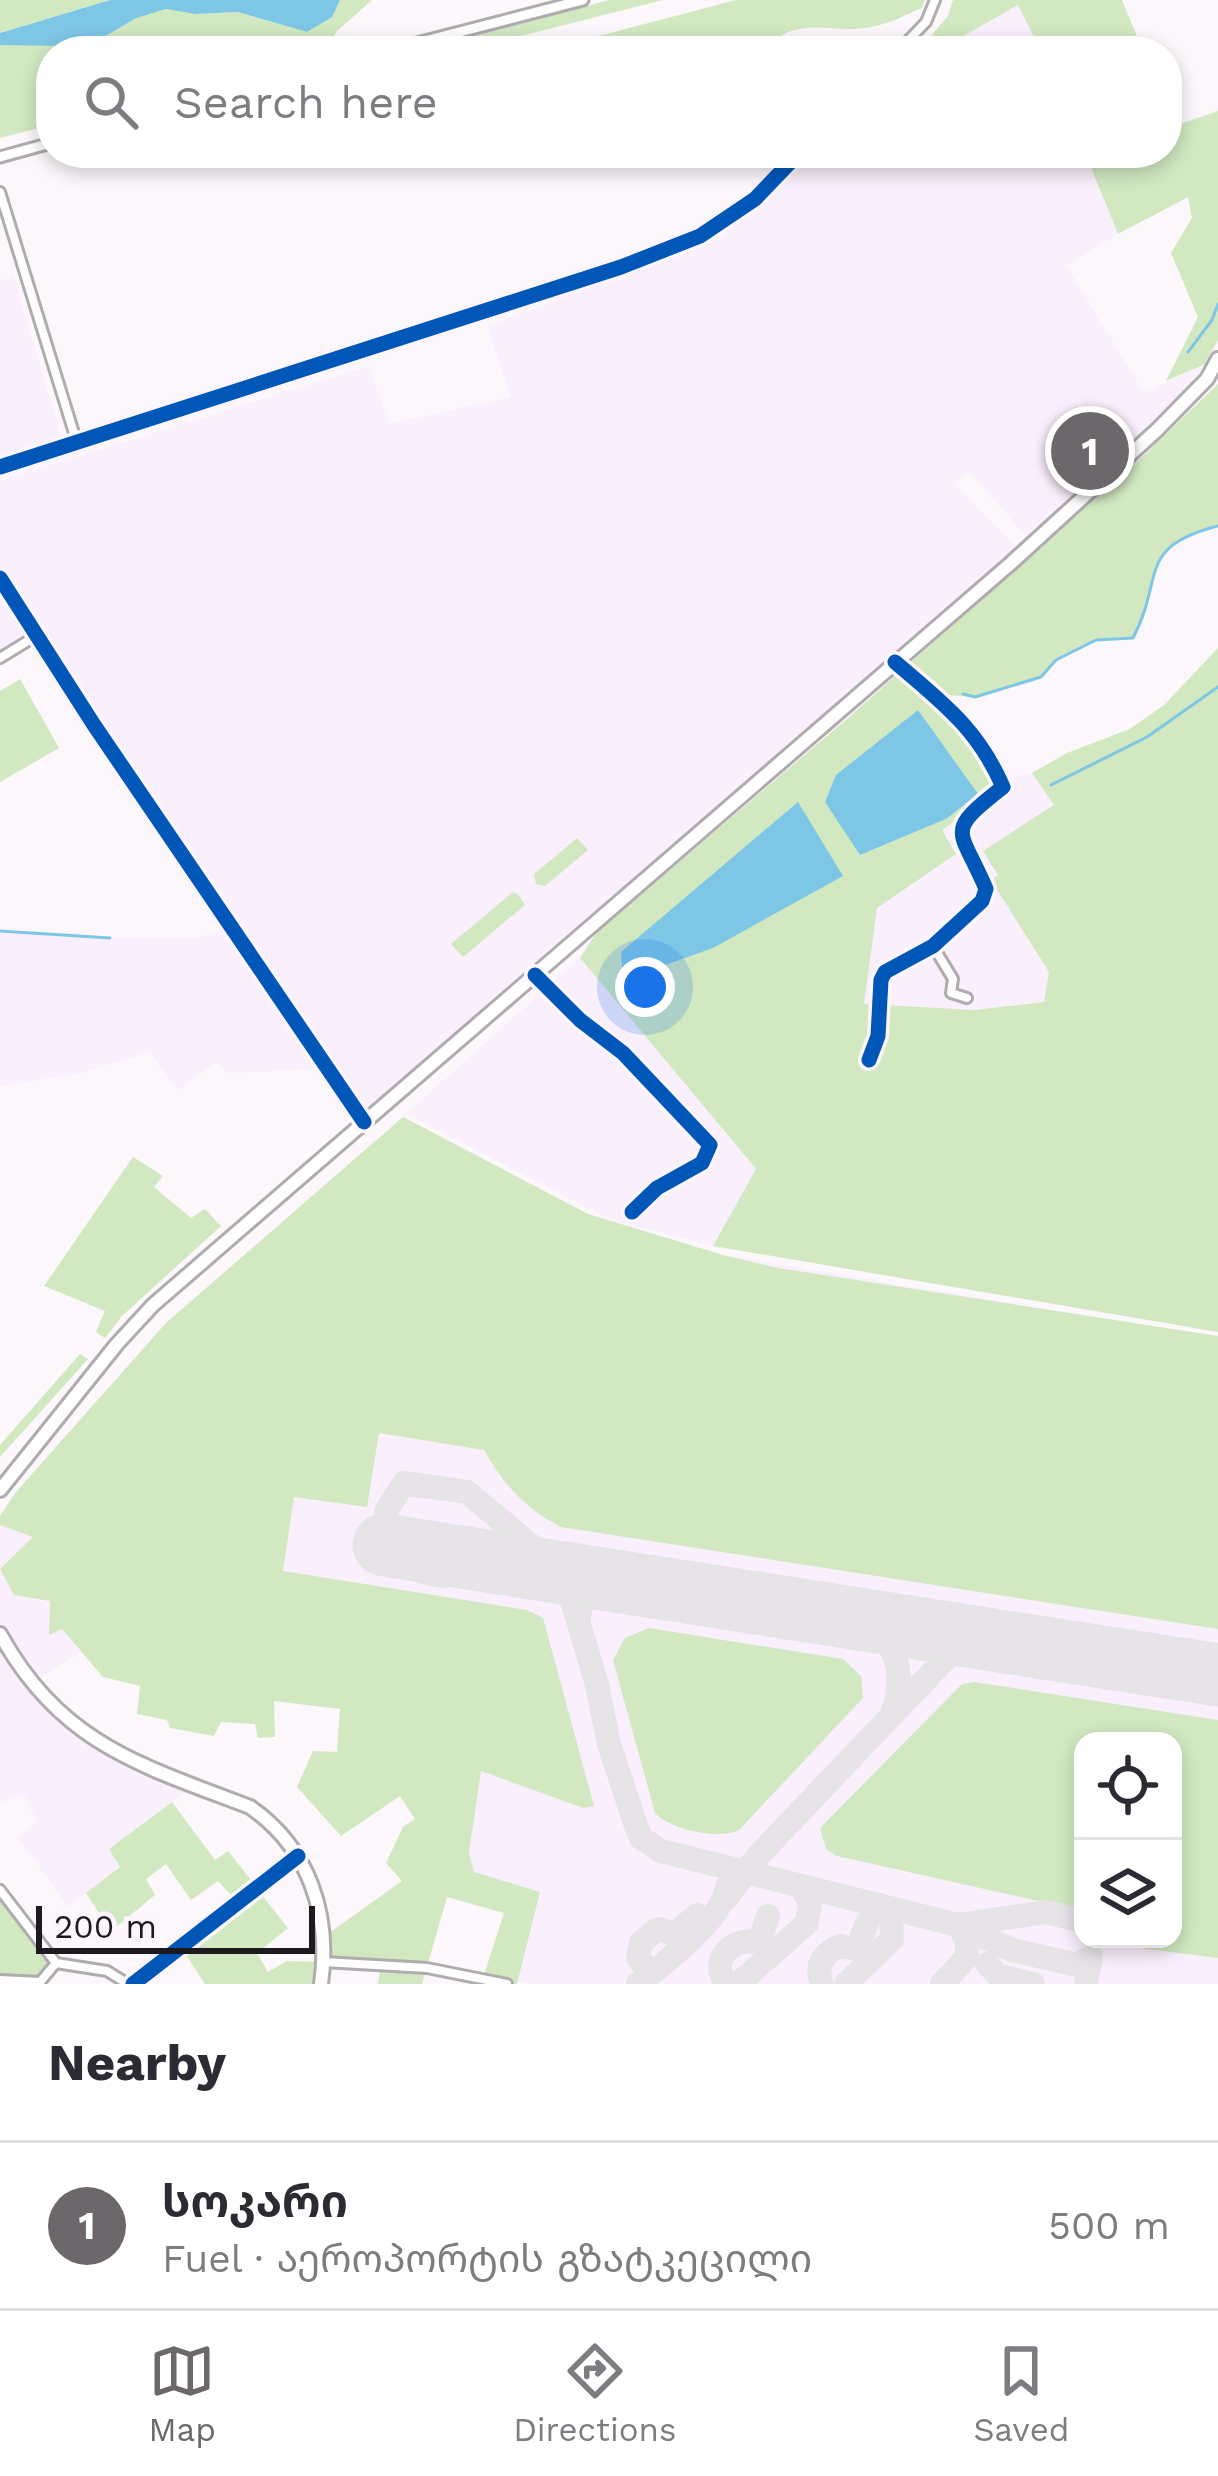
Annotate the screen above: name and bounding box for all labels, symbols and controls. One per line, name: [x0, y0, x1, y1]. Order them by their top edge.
search box: [36, 36, 1182, 168]
icon: search: [78, 69, 144, 135]
text: Search here: [174, 76, 438, 129]
pin: 1: [1051, 406, 1129, 496]
your location: [615, 957, 675, 1017]
map controls: [1074, 1732, 1182, 1948]
button: locate: [1074, 1732, 1182, 1840]
button: layers: [1074, 1840, 1182, 1948]
scale bar: [36, 1900, 315, 1953]
text: 200 m: [54, 1907, 157, 1946]
text: Nearby: [48, 2033, 226, 2092]
text: სოკარი: [162, 2175, 348, 2228]
text: 1: [79, 2203, 95, 2248]
text: 500 m: [1048, 2203, 1170, 2248]
text: Fuel · აეროპორტის გზატკეცილი: [162, 2236, 812, 2281]
tab: Map: [149, 2338, 216, 2449]
tab: Directions: [513, 2338, 676, 2449]
tab: Saved: [974, 2338, 1069, 2449]

